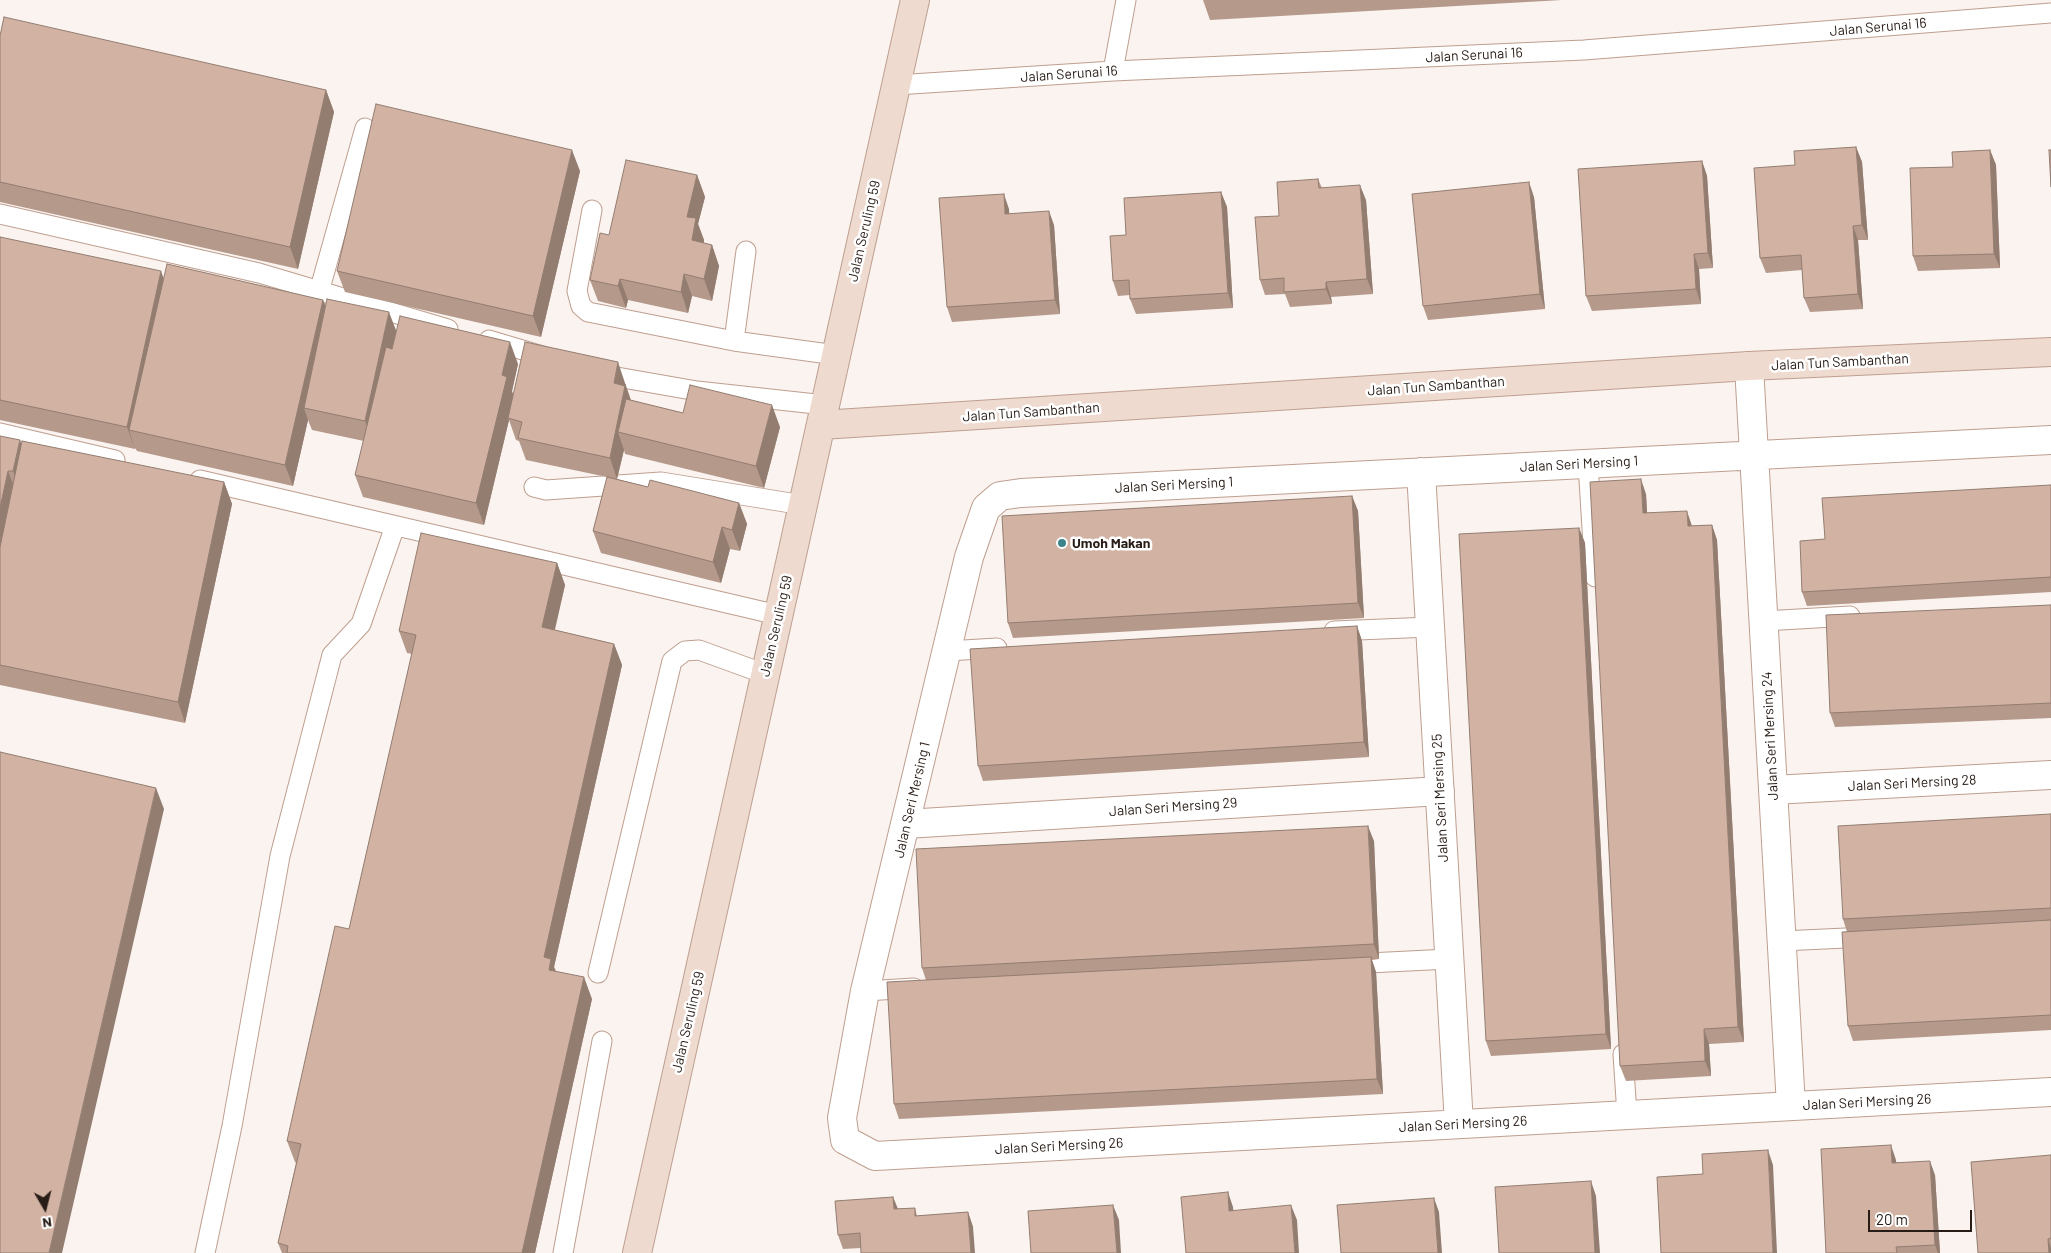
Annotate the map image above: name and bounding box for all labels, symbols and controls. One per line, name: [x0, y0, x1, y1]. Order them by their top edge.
street label: Jalan Serunai 16: [1829, 14, 1927, 40]
street label: Jalan Serunai 16: [1425, 44, 1523, 66]
street label: Jalan Serunai 16: [1020, 62, 1118, 86]
street label: Jalan Seruling 59: [844, 179, 884, 283]
street label: Jalan Tun Sambanthan: [1771, 350, 1909, 374]
street label: Jalan Tun Sambanthan: [1367, 373, 1505, 399]
street label: Jalan Tun Sambanthan: [962, 399, 1100, 425]
street label: Jalan Seri Mersing 1: [1519, 453, 1639, 475]
street label: Jalan Seri Mersing 1: [1114, 474, 1234, 496]
place label: Umoh Makan: [1072, 535, 1150, 551]
marker: Umoh Makan: [1056, 537, 1068, 549]
street label: Jalan Seruling 59: [756, 574, 796, 678]
street label: Jalan Seri Mersing 24: [1758, 671, 1782, 801]
street label: Jalan Seri Mersing 25: [1428, 733, 1452, 863]
street label: Jalan Seri Mersing 1: [890, 740, 934, 860]
street label: Jalan Seri Mersing 28: [1847, 771, 1977, 795]
street label: Jalan Seri Mersing 29: [1108, 794, 1238, 820]
street label: Jalan Seruling 59: [668, 970, 708, 1074]
street label: Jalan Seri Mersing 26: [1802, 1090, 1932, 1114]
street label: Jalan Seri Mersing 26: [1398, 1112, 1528, 1136]
street label: Jalan Seri Mersing 26: [994, 1134, 1124, 1158]
north arrow: [20, 1183, 70, 1233]
scale bar: [1871, 1200, 1975, 1232]
text: 20 m: [1876, 1210, 1908, 1228]
text: N: [41, 1214, 53, 1232]

